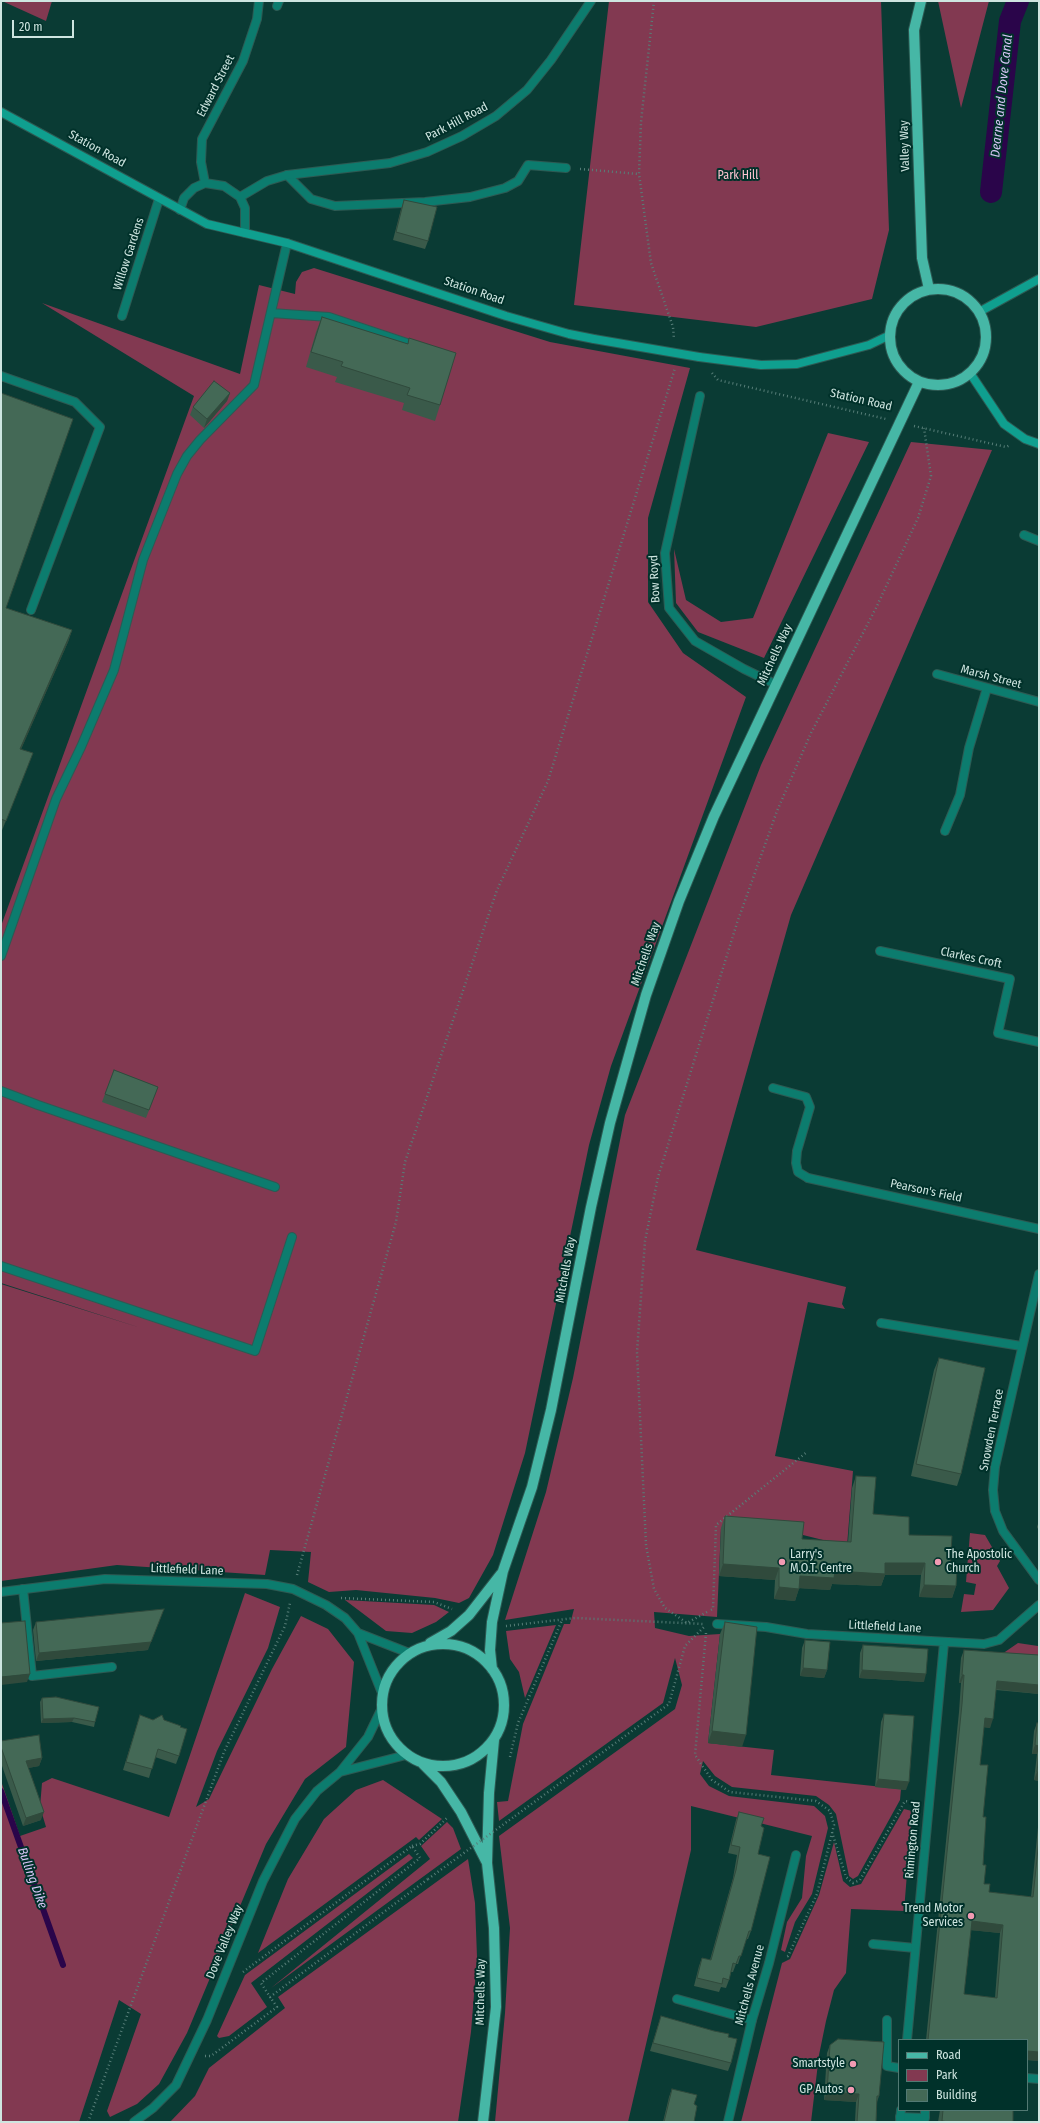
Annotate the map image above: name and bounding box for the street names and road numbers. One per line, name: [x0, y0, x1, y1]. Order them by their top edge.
street label: Edward Street: [194, 52, 238, 120]
street label: Park Hill Road: [423, 100, 491, 144]
street label: Valley Way: [897, 120, 913, 172]
street label: Station Road: [66, 127, 128, 171]
street label: Willow Gardens: [110, 216, 148, 292]
street label: Station Road: [442, 274, 506, 308]
street label: Station Road: [829, 386, 893, 414]
street label: Bow Royd: [647, 555, 663, 603]
street label: Mitchells Way: [754, 622, 796, 688]
street label: Marsh Street: [959, 662, 1023, 692]
street label: Mitchells Way: [628, 920, 664, 988]
street label: Clarkes Croft: [939, 944, 1003, 972]
street label: Pearson's Field: [889, 1176, 963, 1206]
street label: Mitchells Way: [553, 1236, 579, 1304]
street label: Snowden Terrace: [977, 1388, 1007, 1472]
street label: Littlefield Lane: [150, 1562, 224, 1578]
street label: Littlefield Lane: [848, 1618, 922, 1636]
street label: Rimington Road: [902, 1801, 924, 1879]
street label: Dove Valley Way: [204, 1903, 246, 1981]
street label: Mitchells Avenue: [732, 1943, 768, 2027]
street label: Mitchells Way: [473, 1959, 489, 2025]

